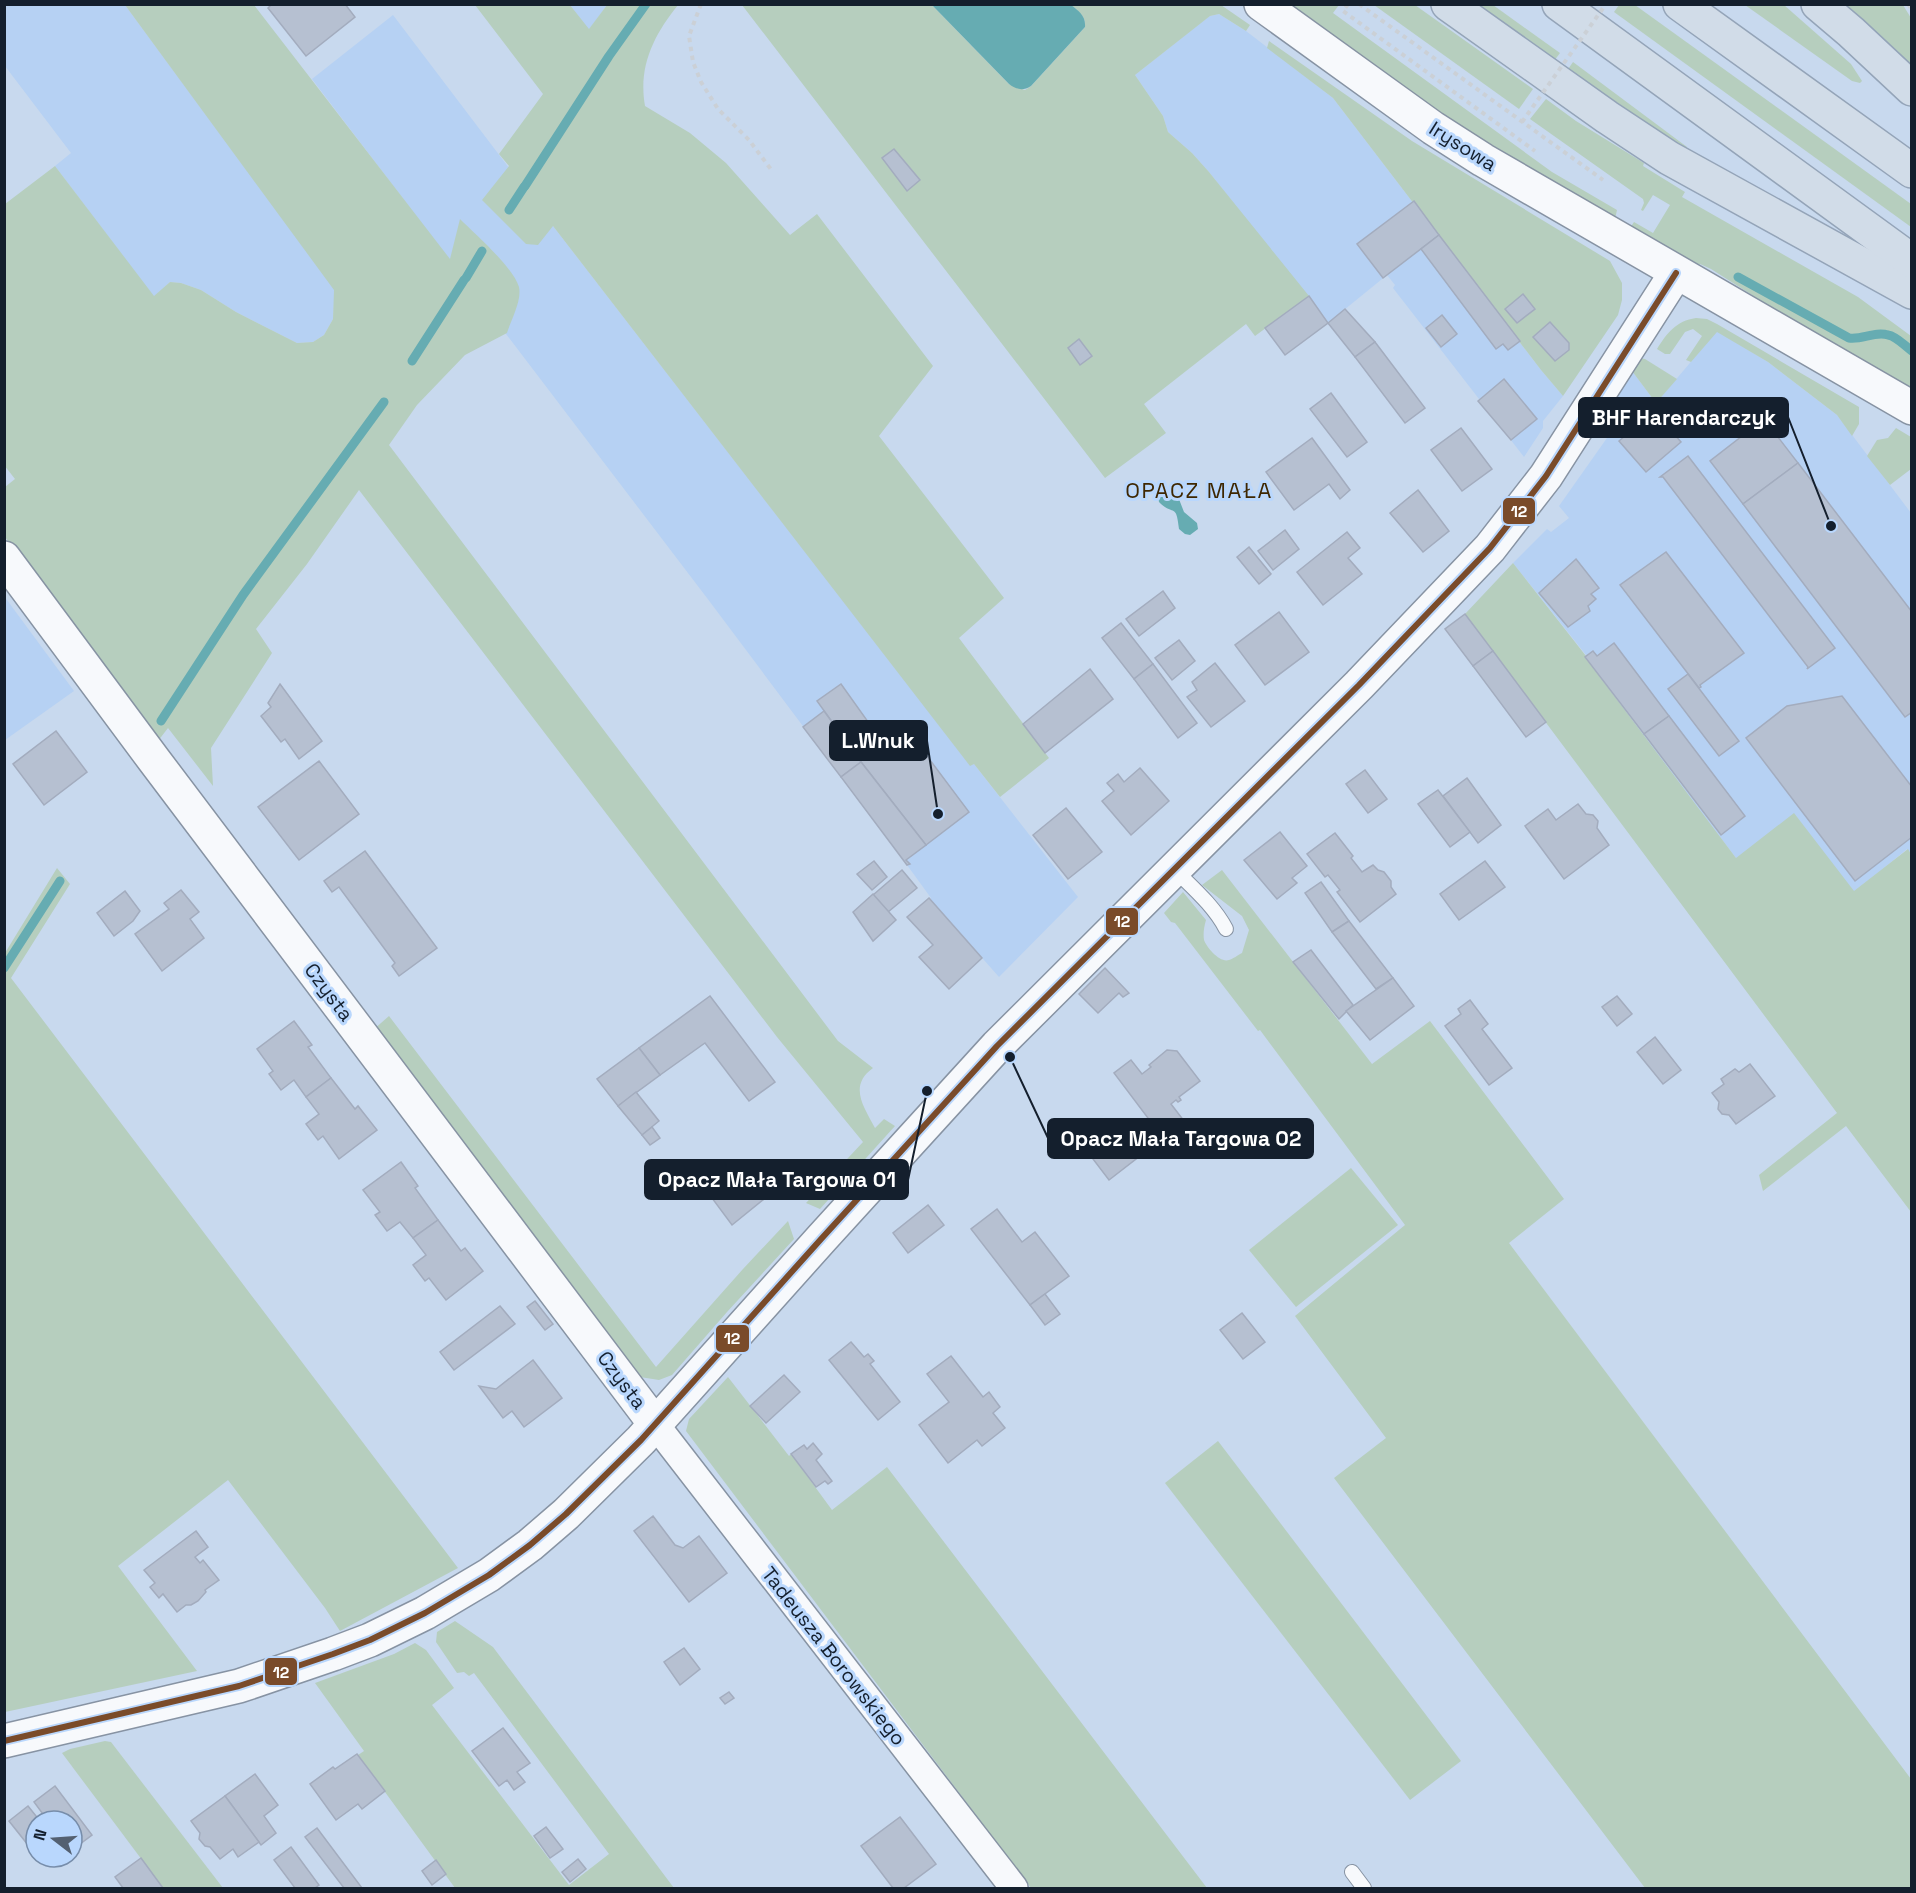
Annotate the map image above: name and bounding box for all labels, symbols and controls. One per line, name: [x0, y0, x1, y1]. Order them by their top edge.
street label: Irysowa: [1424, 115, 1502, 177]
callout: BHF Harendarczyk: [1579, 398, 1788, 437]
text: BHF Harendarczyk: [1592, 404, 1776, 431]
district label: OPACZ MAŁA: [1125, 476, 1273, 504]
line badge: 12: [1502, 497, 1536, 525]
text: 12: [1511, 501, 1527, 522]
callout: L.Wnuk: [830, 721, 927, 760]
text: L.Wnuk: [841, 727, 915, 754]
line badge: 12: [1105, 907, 1139, 936]
text: 12: [1114, 911, 1130, 932]
street label: Czysta: [299, 958, 359, 1026]
callout: Opacz Mała Targowa 02: [1048, 1119, 1313, 1158]
text: Opacz Mała Targowa 02: [1061, 1125, 1301, 1152]
callout: Opacz Mała Targowa 01: [645, 1160, 908, 1199]
text: Opacz Mała Targowa 01: [658, 1166, 896, 1193]
line badge: 12: [715, 1324, 750, 1353]
text: 12: [724, 1328, 740, 1349]
street label: Czysta: [592, 1346, 652, 1414]
street label: Tadeusza Borowskiego: [756, 1561, 912, 1751]
line badge: 12: [264, 1657, 298, 1686]
text: 12: [273, 1662, 289, 1683]
north arrow: [24, 1809, 84, 1869]
text: N: [29, 1827, 52, 1843]

